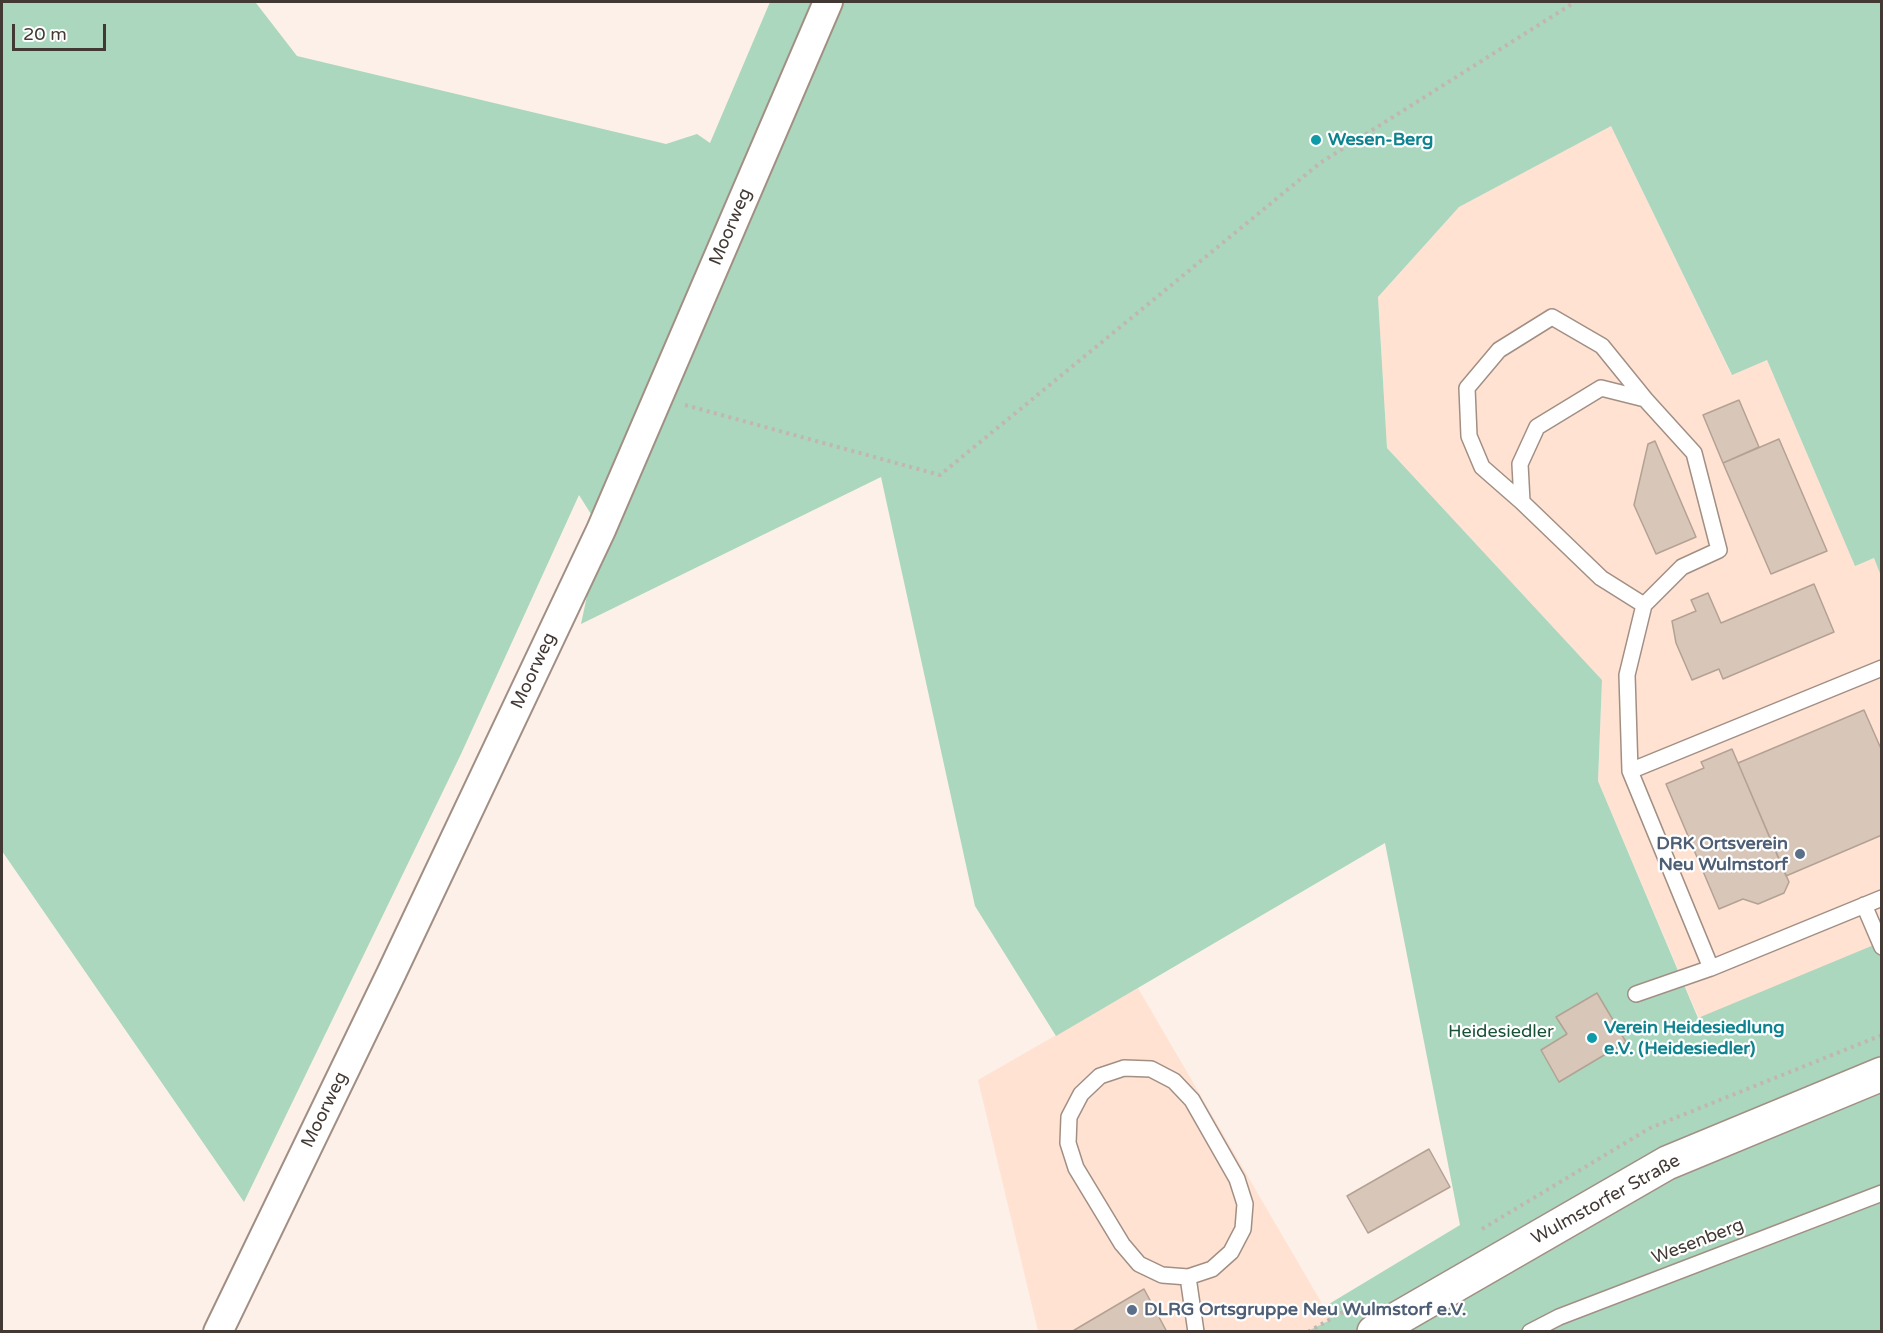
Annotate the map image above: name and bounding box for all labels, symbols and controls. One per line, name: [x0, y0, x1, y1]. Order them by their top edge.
scale bar: [15, 12, 110, 50]
text: 20 m: [23, 23, 67, 45]
place label: Wesen-Berg: [1328, 129, 1433, 151]
marker: Wesen-Berg: [1309, 133, 1323, 147]
street label: Moorweg: [705, 185, 757, 269]
street label: Moorweg: [507, 629, 561, 713]
place label: DRK Ortsverein Neu Wulmstorf: [1656, 833, 1788, 876]
marker: DRK Ortsverein Neu Wulmstorf: [1793, 847, 1807, 861]
place label: Verein Heidesiedlung e.V. (Heidesiedler): [1604, 1017, 1785, 1060]
park label: Heidesiedler: [1448, 1021, 1554, 1043]
marker: Verein Heidesiedlung e.V. (Heidesiedler): [1585, 1031, 1599, 1045]
street label: Moorweg: [297, 1069, 353, 1151]
street label: Wulmstorfer Straße: [1528, 1150, 1684, 1250]
street label: Wesenberg: [1649, 1215, 1747, 1269]
place label: DLRG Ortsgruppe Neu Wulmstorf e.V.: [1144, 1299, 1467, 1321]
marker: DLRG Ortsgruppe Neu Wulmstorf e.V.: [1125, 1303, 1139, 1317]

